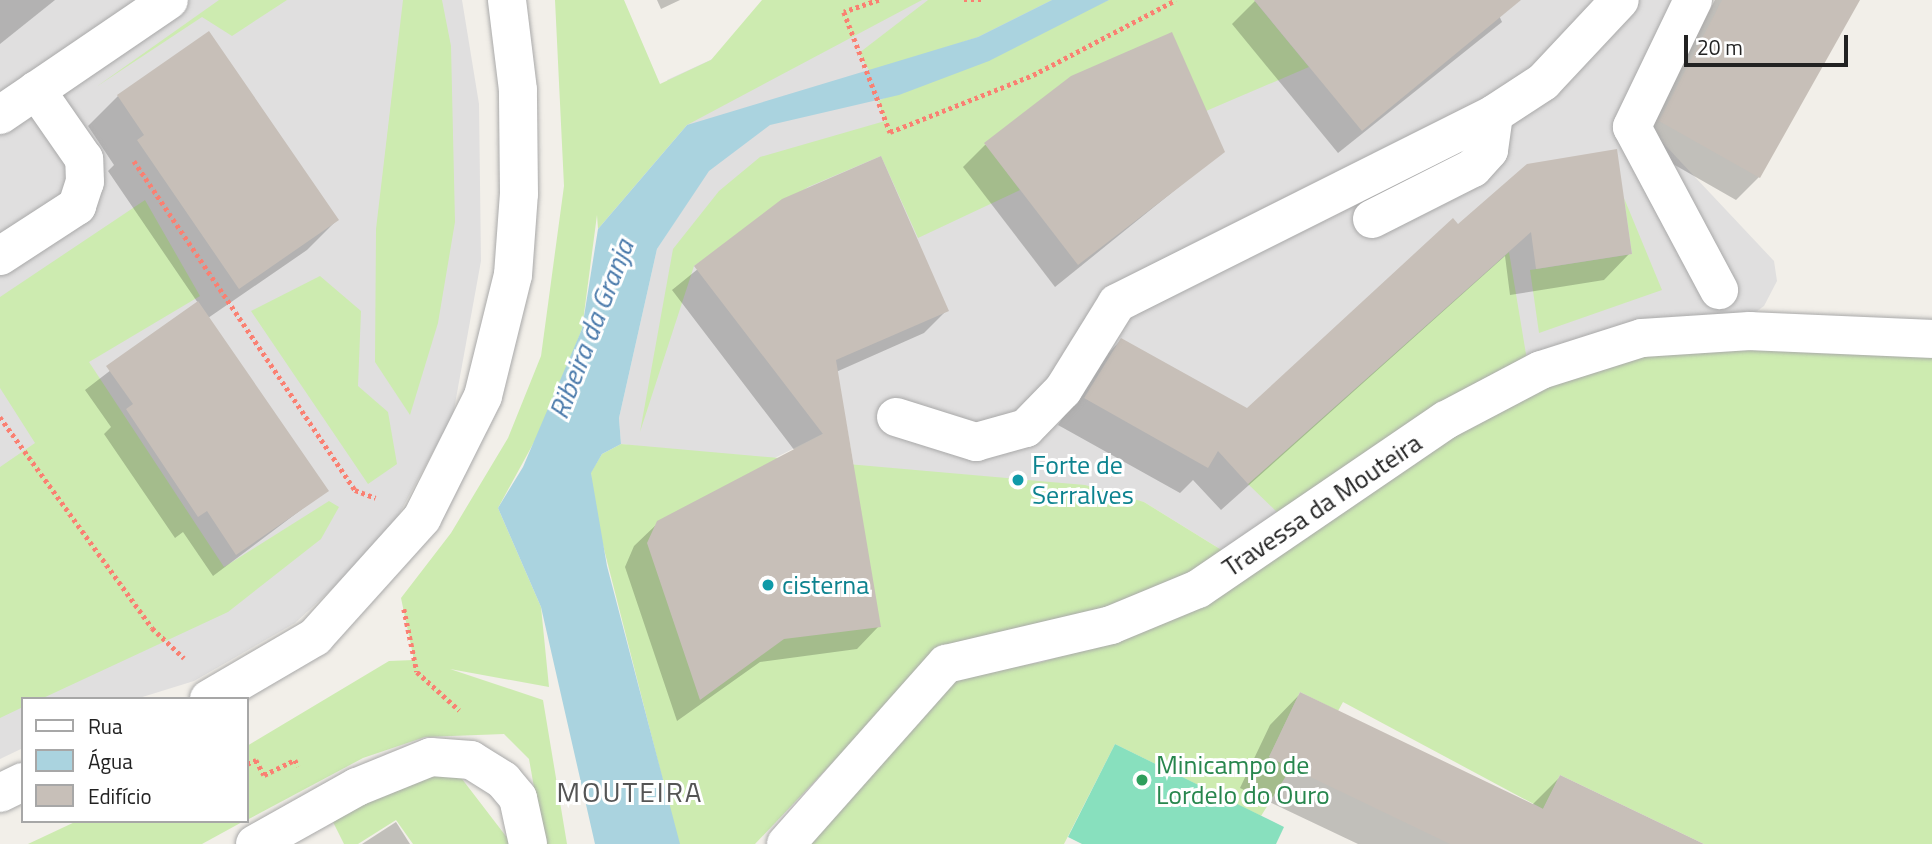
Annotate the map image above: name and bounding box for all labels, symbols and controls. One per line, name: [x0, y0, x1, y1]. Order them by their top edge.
scale bar: [1687, 21, 1852, 65]
text: 20 m: [1697, 31, 1743, 63]
water label: Ribeira da Granja: [541, 235, 641, 423]
street label: Travessa da Mouteira: [1217, 427, 1427, 583]
place label: Forte de Serralves: [1032, 449, 1134, 510]
marker: Forte de Serralves: [1010, 472, 1026, 488]
place label: cisterna: [782, 569, 869, 601]
marker: cisterna: [760, 577, 776, 593]
legend: [21, 697, 248, 823]
text: Rua: [88, 710, 123, 742]
text: Água: [88, 745, 133, 777]
place label: Minicampo de Lordelo do Ouro: [1156, 749, 1330, 810]
marker: Minicampo de Lordelo do Ouro: [1134, 772, 1150, 788]
district label: MOUTEIRA: [558, 775, 702, 809]
text: Edifício: [88, 780, 152, 812]

